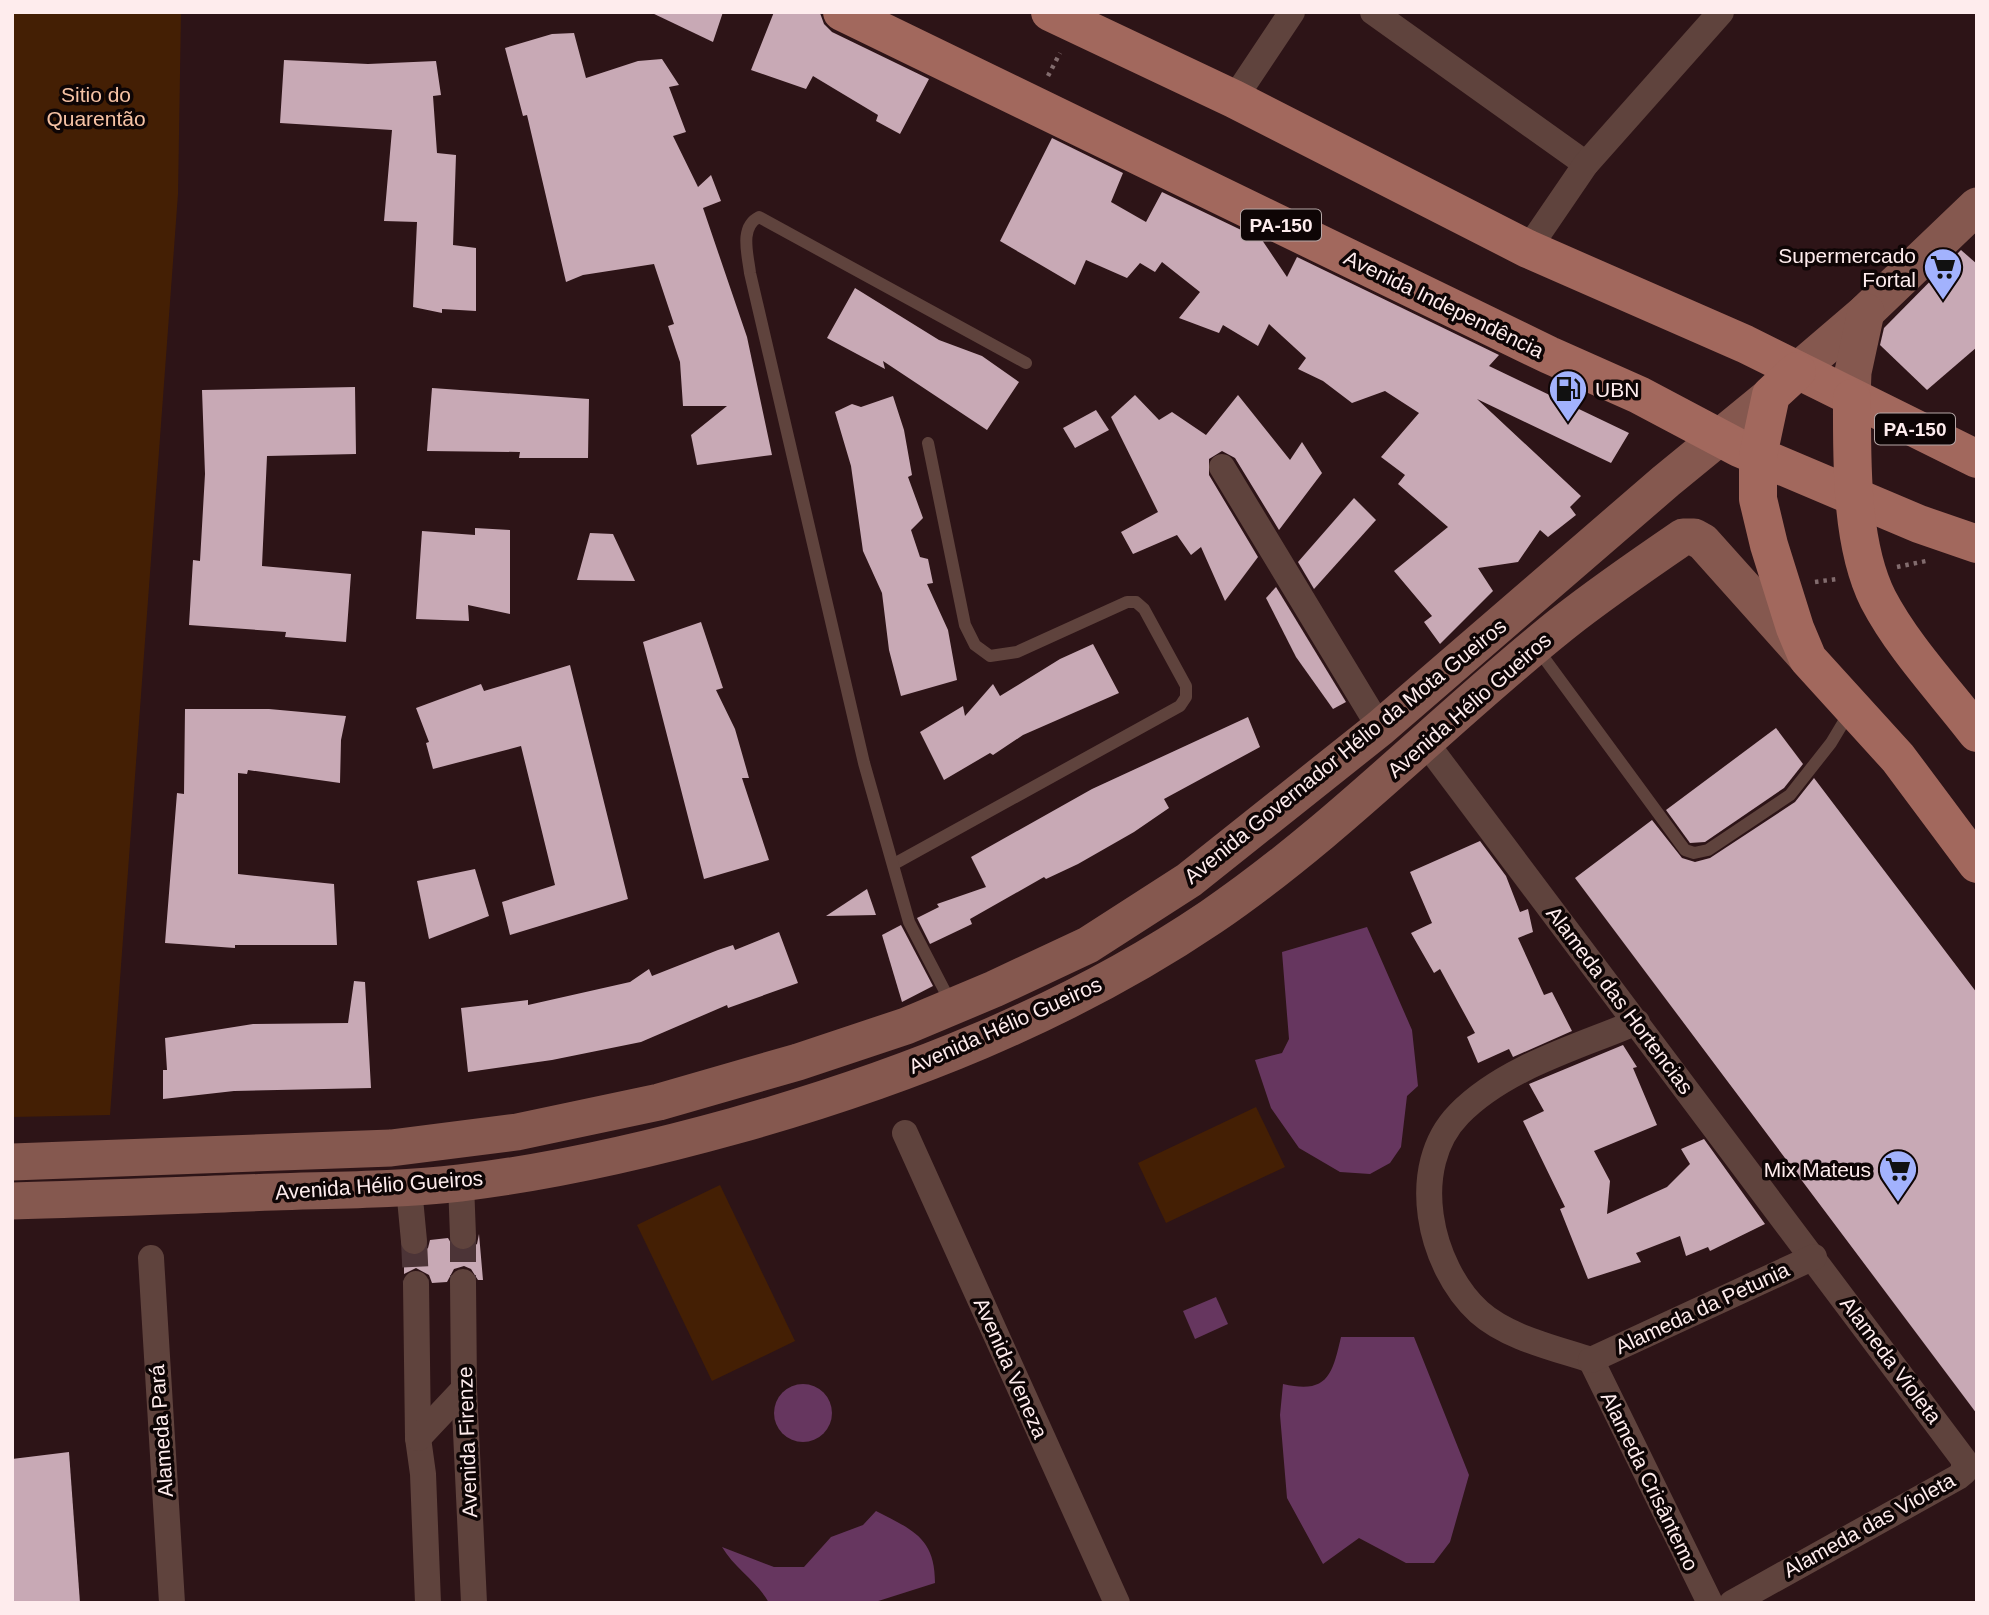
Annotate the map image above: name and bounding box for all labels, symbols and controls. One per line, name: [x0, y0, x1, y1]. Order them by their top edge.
park label: Sitio do Quarentão: [46, 83, 146, 130]
road number: PA-150: [1241, 210, 1321, 241]
place label: Supermercado Fortal: [1778, 244, 1916, 291]
street label: Avenida Independência: [1340, 246, 1548, 363]
supermarket icon: Supermercado Fortal: [1922, 246, 1964, 301]
fuel station icon: UBN: [1547, 368, 1589, 423]
place label: UBN: [1595, 378, 1639, 401]
road number: PA-150: [1875, 414, 1955, 444]
street label: Avenida Governador Hélio da Mota Gueiros: [1180, 614, 1510, 888]
street label: Avenida Hélio Gueiros: [1383, 628, 1555, 782]
street label: Alameda das Hortencias: [1542, 902, 1698, 1098]
street label: Avenida Hélio Gueiros: [905, 972, 1105, 1078]
supermarket icon: Mix Mateus: [1877, 1148, 1919, 1203]
place label: Mix Mateus: [1764, 1158, 1871, 1181]
street label: Avenida Hélio Gueiros: [274, 1166, 484, 1204]
street label: Alameda da Petunia: [1611, 1257, 1793, 1358]
street label: Alameda Violeta: [1836, 1292, 1946, 1428]
street label: Avenida Veneza: [970, 1294, 1052, 1442]
street label: Alameda Pará: [145, 1364, 177, 1498]
street label: Avenida Firenze: [453, 1366, 481, 1518]
street label: Alameda Crisântemo: [1597, 1388, 1703, 1574]
street label: Alameda das Violeta: [1779, 1468, 1959, 1582]

